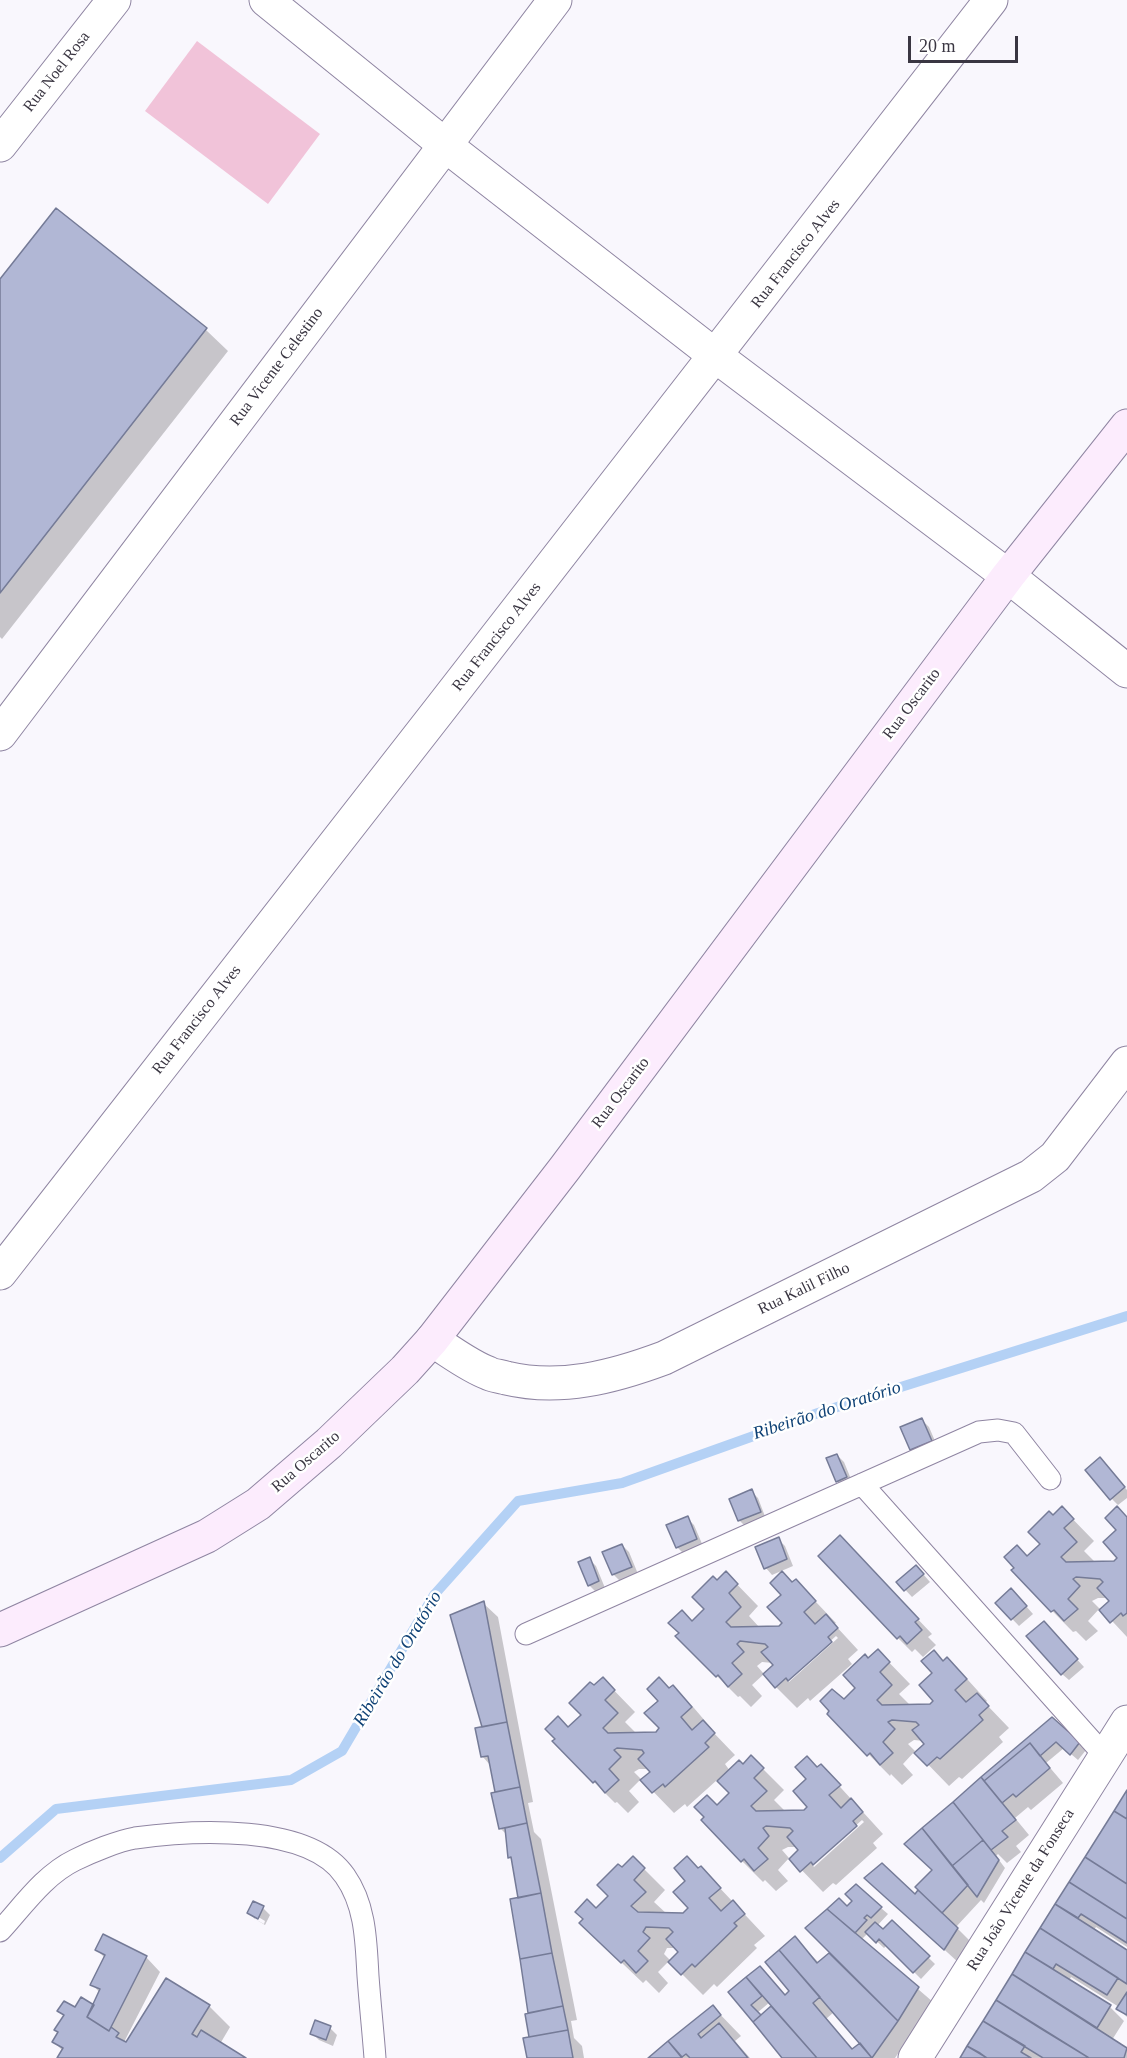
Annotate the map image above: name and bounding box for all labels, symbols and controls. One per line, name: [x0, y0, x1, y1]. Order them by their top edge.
scale bar: [911, 24, 1020, 62]
street label: Rua Noel Rosa: [20, 28, 94, 116]
text: 20 m: [919, 36, 956, 56]
street label: Rua Francisco Alves: [747, 196, 845, 312]
street label: Rua Vicente Celestino: [226, 304, 328, 430]
street label: Rua Francisco Alves: [448, 579, 546, 695]
street label: Rua Oscarito: [879, 665, 945, 743]
street label: Rua Francisco Alves: [148, 962, 246, 1078]
street label: Rua Oscarito: [588, 1054, 654, 1132]
street label: Rua Kalil Filho: [755, 1259, 853, 1319]
water label: Ribeirão do Oratório: [750, 1377, 904, 1445]
street label: Rua Oscarito: [268, 1427, 344, 1497]
water label: Ribeirão do Oratório: [349, 1587, 447, 1731]
street label: Rua João Vicente da Fonseca: [963, 1805, 1079, 1975]

